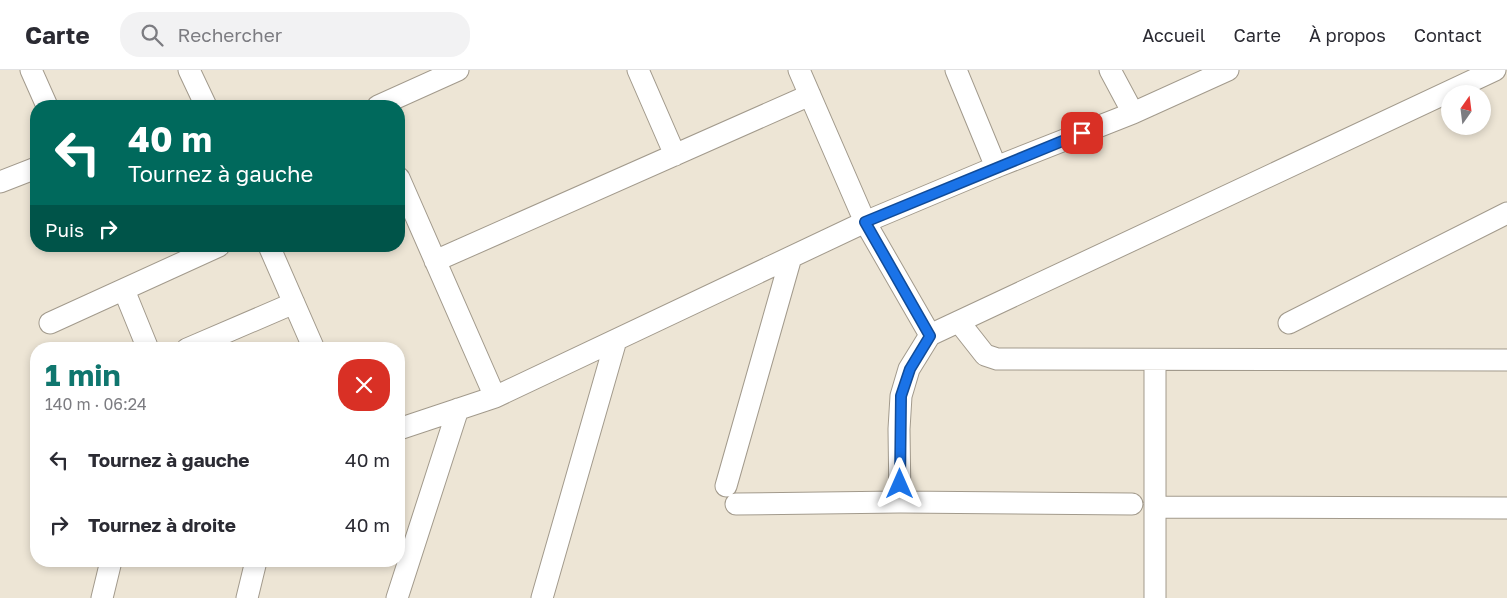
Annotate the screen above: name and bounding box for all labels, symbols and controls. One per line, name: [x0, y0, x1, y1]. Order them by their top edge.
search box: [120, 12, 470, 57]
text: Carte: [25, 20, 90, 49]
icon: search: [138, 21, 166, 49]
text: Rechercher: [178, 23, 282, 46]
text: Accueil: [1142, 24, 1206, 46]
text: Carte: [1234, 24, 1281, 46]
text: À propos: [1309, 24, 1386, 46]
text: Contact: [1414, 24, 1482, 46]
north arrow: [1441, 85, 1491, 135]
map controls: [1441, 85, 1491, 135]
pin: [1061, 112, 1103, 154]
text: 40 m: [128, 118, 212, 160]
icon: arrive: [1068, 119, 1096, 147]
icon: left: [45, 120, 110, 185]
text: Tournez à gauche: [128, 160, 313, 187]
icon: right: [94, 215, 122, 243]
text: Puis: [45, 218, 84, 241]
text: 1 min: [45, 357, 121, 393]
button: close: [338, 359, 390, 411]
text: 140 m · 06:24: [45, 394, 147, 414]
icon: left: [45, 446, 73, 474]
text: Tournez à gauche: [88, 448, 249, 471]
text: 40 m: [345, 448, 390, 471]
position arrow: [873, 457, 925, 509]
icon: right: [45, 511, 73, 539]
text: Tournez à droite: [88, 513, 236, 536]
text: 40 m: [345, 513, 390, 536]

